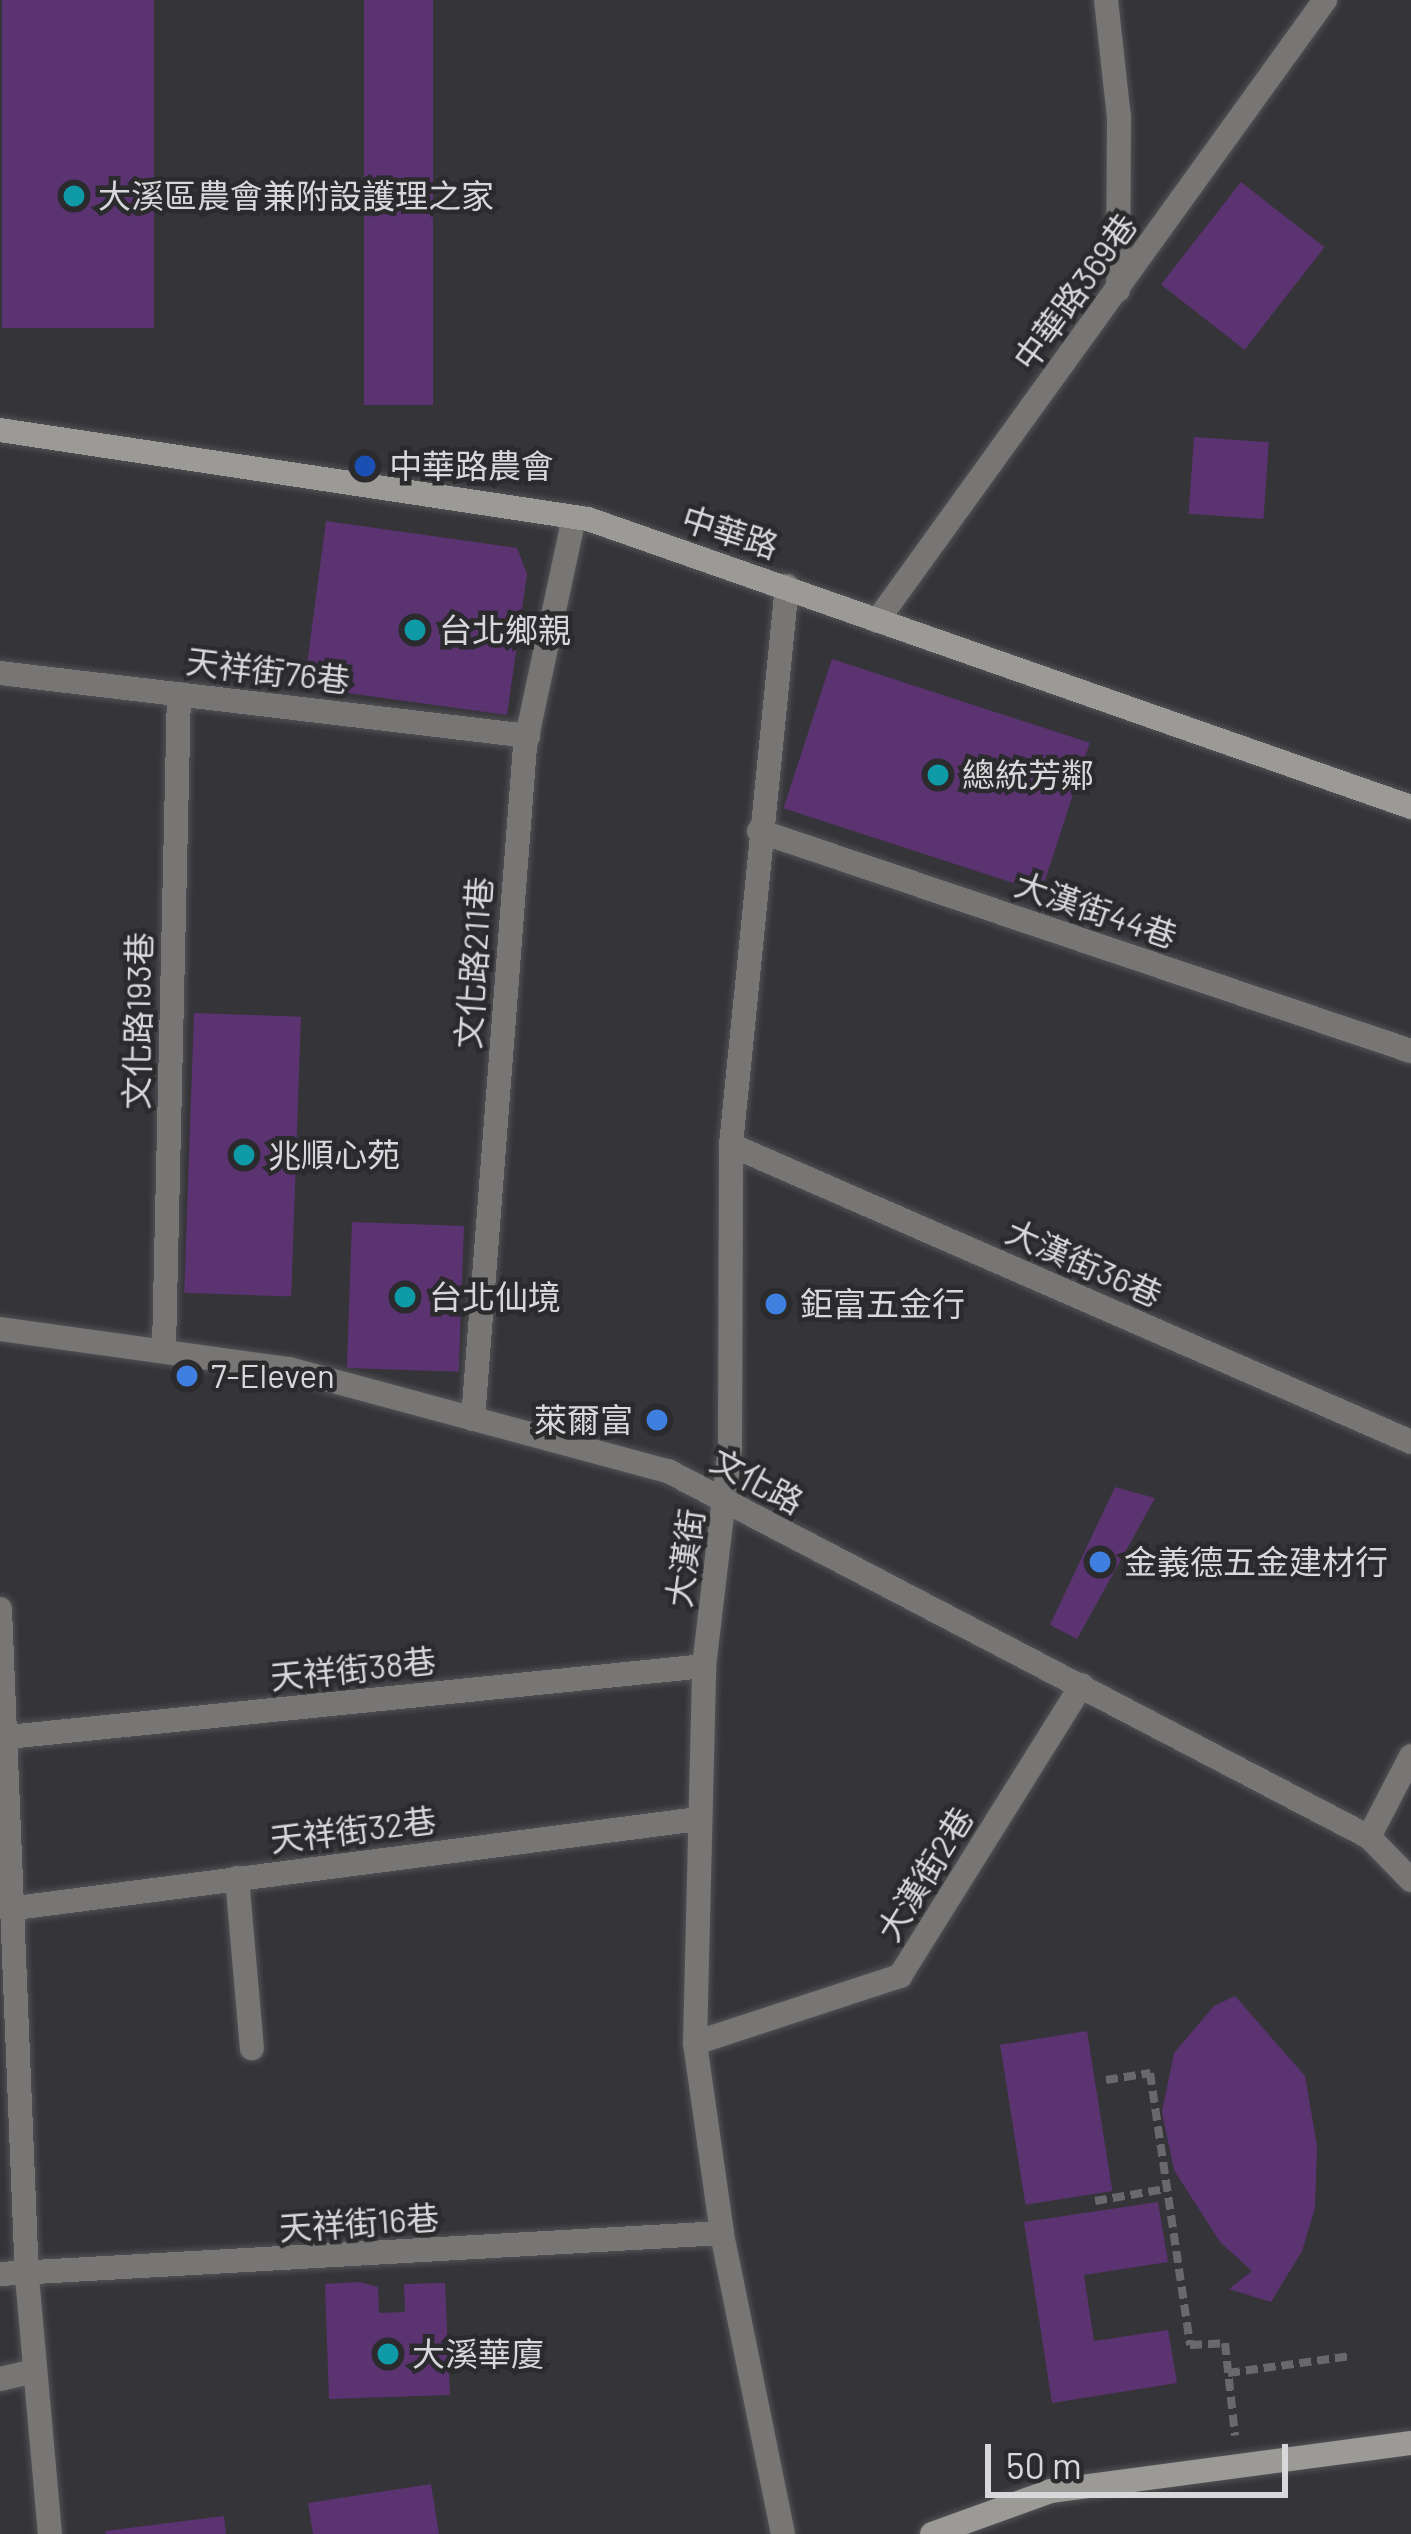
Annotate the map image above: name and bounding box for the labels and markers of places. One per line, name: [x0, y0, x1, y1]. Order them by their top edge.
place label: 大溪區農會兼附設護理之家: [98, 176, 494, 216]
marker: 大溪區農會兼附設護理之家: [61, 183, 87, 209]
place label: 中華路農會: [389, 446, 554, 486]
marker: 中華路農會: [352, 453, 378, 479]
place label: 台北鄉親: [439, 610, 571, 650]
marker: 台北鄉親: [402, 617, 428, 643]
place label: 總統芳鄰: [962, 755, 1094, 795]
marker: 總統芳鄰: [925, 762, 951, 788]
place label: 兆順心苑: [268, 1135, 400, 1175]
marker: 兆順心苑: [231, 1142, 257, 1168]
place label: 台北仙境: [429, 1277, 561, 1317]
marker: 台北仙境: [392, 1284, 418, 1310]
place label: 鉅富五金行: [800, 1284, 965, 1324]
marker: 鉅富五金行: [763, 1291, 789, 1317]
place label: 7-Eleven: [211, 1356, 335, 1396]
marker: 7-Eleven: [174, 1363, 200, 1389]
place label: 萊爾富: [534, 1400, 633, 1440]
marker: 萊爾富: [644, 1407, 670, 1433]
place label: 金義德五金建材行: [1124, 1542, 1388, 1582]
marker: 金義德五金建材行: [1087, 1549, 1113, 1575]
place label: 大溪華廈: [412, 2334, 544, 2374]
marker: 大溪華廈: [375, 2341, 401, 2367]

